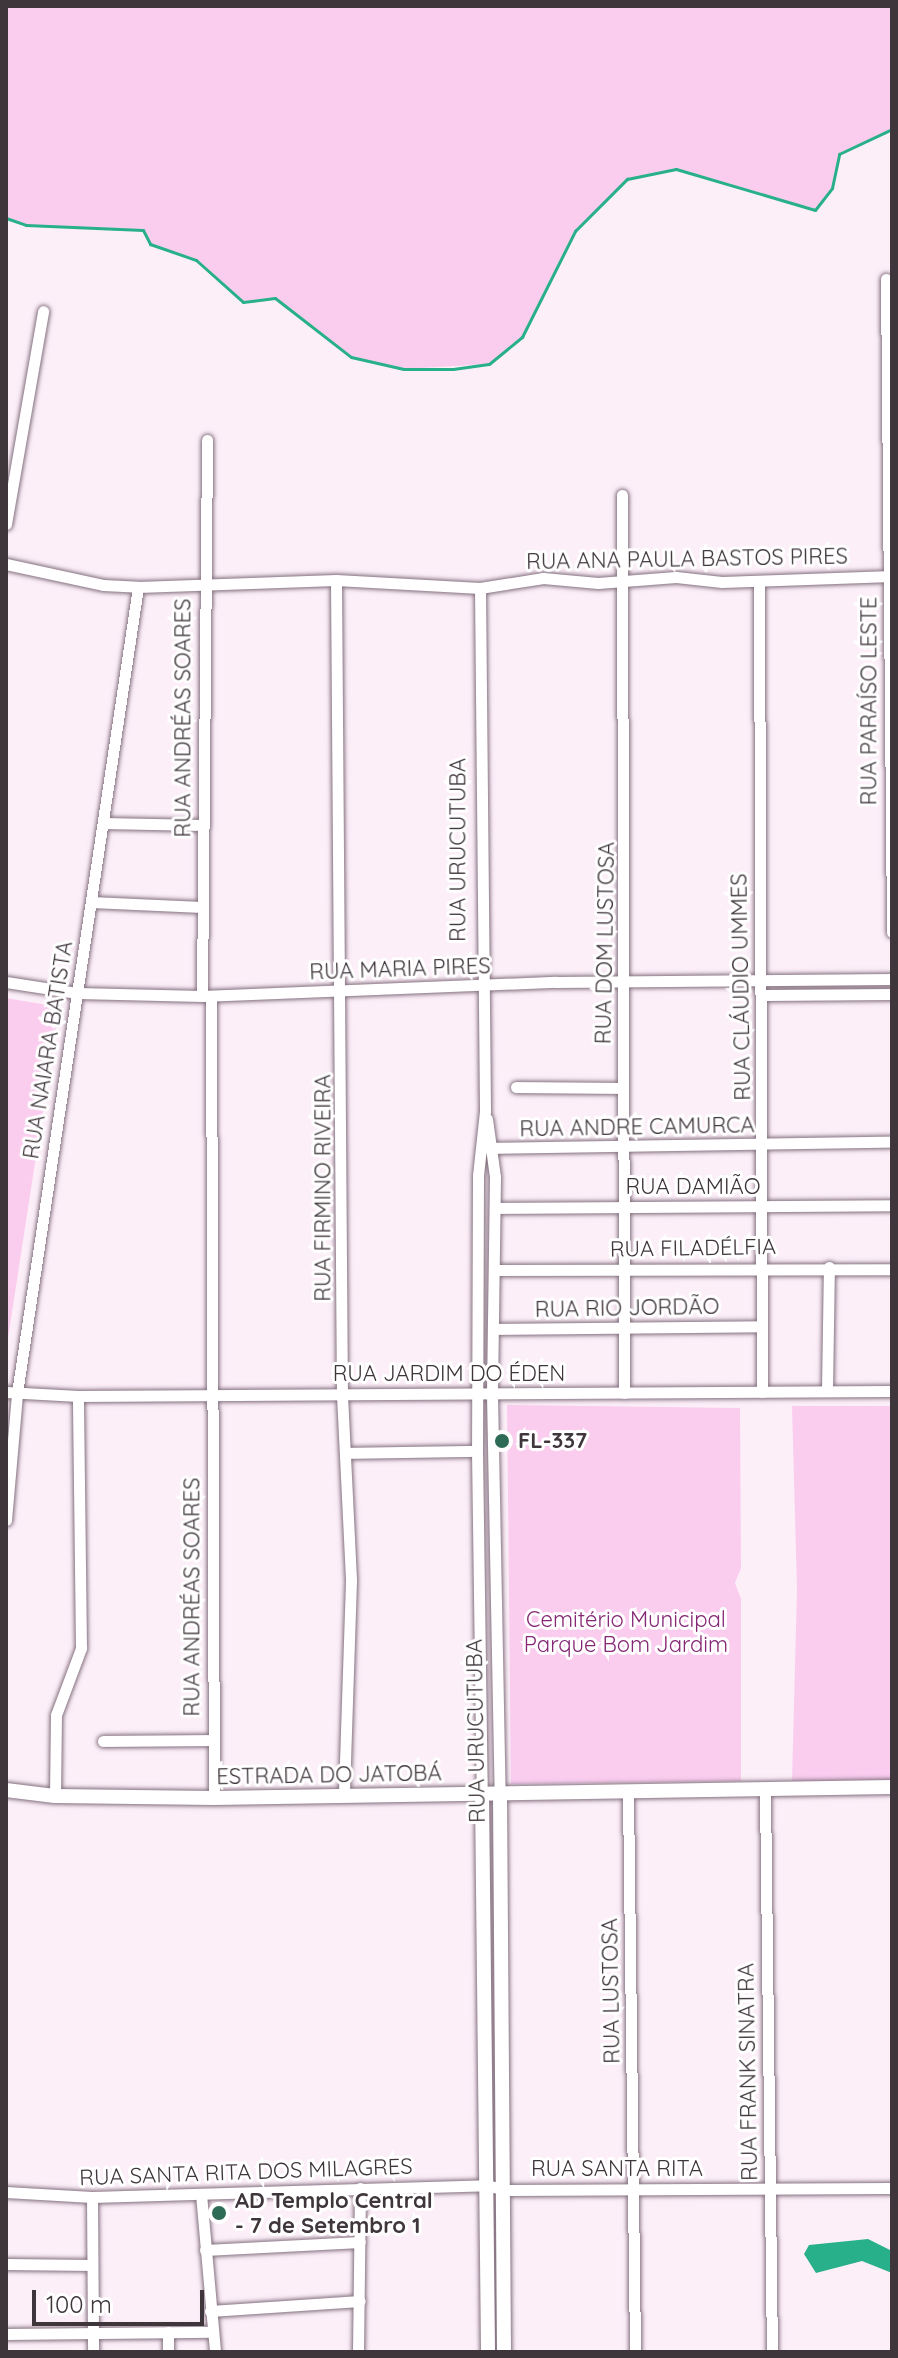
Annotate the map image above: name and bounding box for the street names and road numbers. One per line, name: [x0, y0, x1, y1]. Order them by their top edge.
street label: RUA ANA PAULA BASTOS PIRES: [526, 543, 848, 575]
street label: RUA PARAÍSO LESTE: [856, 597, 882, 805]
street label: RUA ANDRÉAS SOARES: [170, 598, 196, 838]
street label: RUA URUCUTUBA: [445, 758, 471, 942]
street label: RUA DOM LUSTOSA: [590, 841, 620, 1045]
street label: RUA CLÁUDIO UMMES: [726, 873, 756, 1101]
street label: RUA NAIARA BATISTA: [18, 939, 78, 1161]
street label: RUA MARIA PIRES: [309, 953, 491, 985]
street label: RUA FIRMINO RIVEIRA: [310, 1074, 336, 1302]
street label: RUA ANDRE CAMURCA: [519, 1112, 755, 1142]
street label: RUA DAMIÃO: [625, 1174, 761, 1200]
street label: RUA FILADÉLFIA: [610, 1233, 776, 1263]
street label: RUA RIO JORDÃO: [535, 1293, 719, 1323]
street label: RUA JARDIM DO ÉDEN: [333, 1361, 565, 1387]
street label: RUA ANDRÉAS SOARES: [179, 1477, 205, 1717]
street label: RUA URUCUTUBA: [461, 1639, 491, 1823]
street label: ESTRADA DO JATOBÁ: [216, 1760, 442, 1790]
street label: RUA LUSTOSA: [597, 1918, 625, 2064]
street label: RUA FRANK SINATRA: [733, 1963, 763, 2181]
street label: RUA SANTA RITA DOS MILAGRES: [79, 2153, 413, 2191]
street label: RUA SANTA RITA: [531, 2156, 703, 2182]

